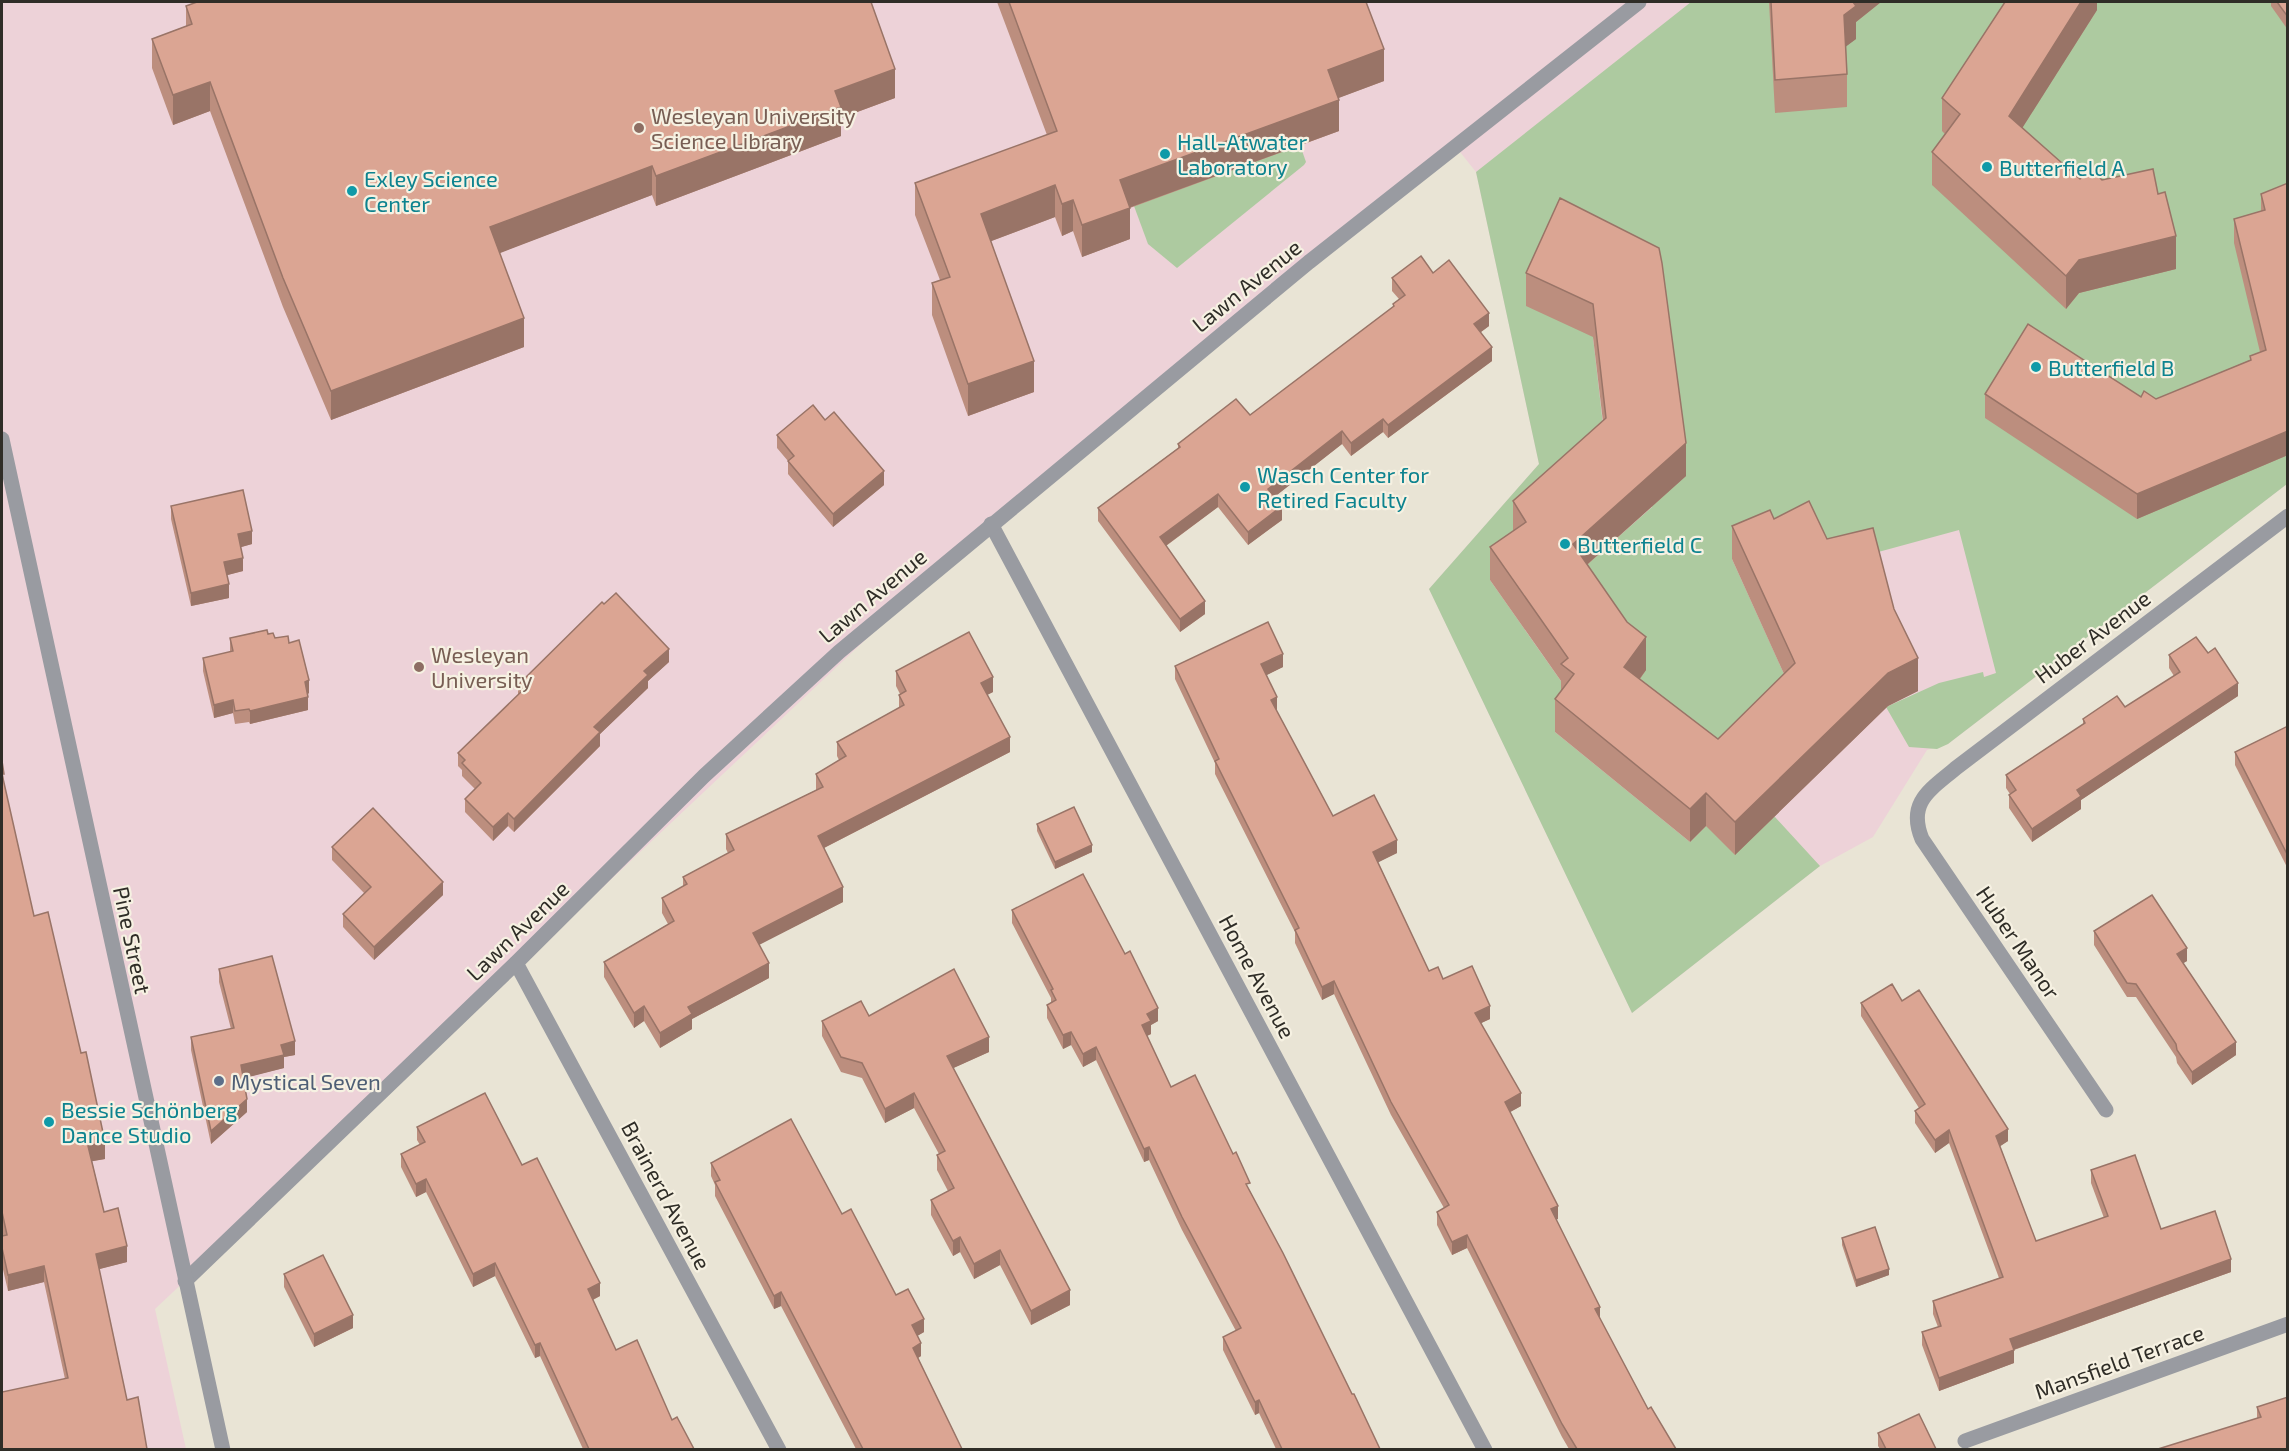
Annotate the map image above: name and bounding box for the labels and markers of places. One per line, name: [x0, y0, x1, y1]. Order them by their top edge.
place label: Wesleyan University Science Library: [651, 102, 856, 153]
marker: Wesleyan University Science Library: [632, 121, 646, 135]
place label: Hall-Atwater Laboratory: [1177, 128, 1307, 179]
marker: Hall-Atwater Laboratory: [1158, 147, 1172, 161]
place label: Butterfield A: [1999, 154, 2125, 180]
marker: Butterfield A: [1980, 160, 1994, 174]
place label: Exley Science Center: [364, 165, 498, 216]
marker: Exley Science Center: [345, 184, 359, 198]
place label: Butterfield B: [2048, 354, 2174, 380]
marker: Butterfield B: [2029, 360, 2043, 374]
place label: Wasch Center for Retired Faculty: [1257, 461, 1429, 512]
marker: Wasch Center for Retired Faculty: [1238, 480, 1252, 494]
place label: Butterfield C: [1577, 531, 1702, 557]
marker: Butterfield C: [1558, 537, 1572, 551]
place label: Wesleyan University: [431, 641, 533, 692]
marker: Wesleyan University: [412, 660, 426, 674]
place label: Mystical Seven: [231, 1068, 381, 1094]
marker: Mystical Seven: [212, 1074, 226, 1088]
place label: Bessie Schönberg Dance Studio: [61, 1096, 238, 1147]
marker: Bessie Schönberg Dance Studio: [42, 1115, 56, 1129]

